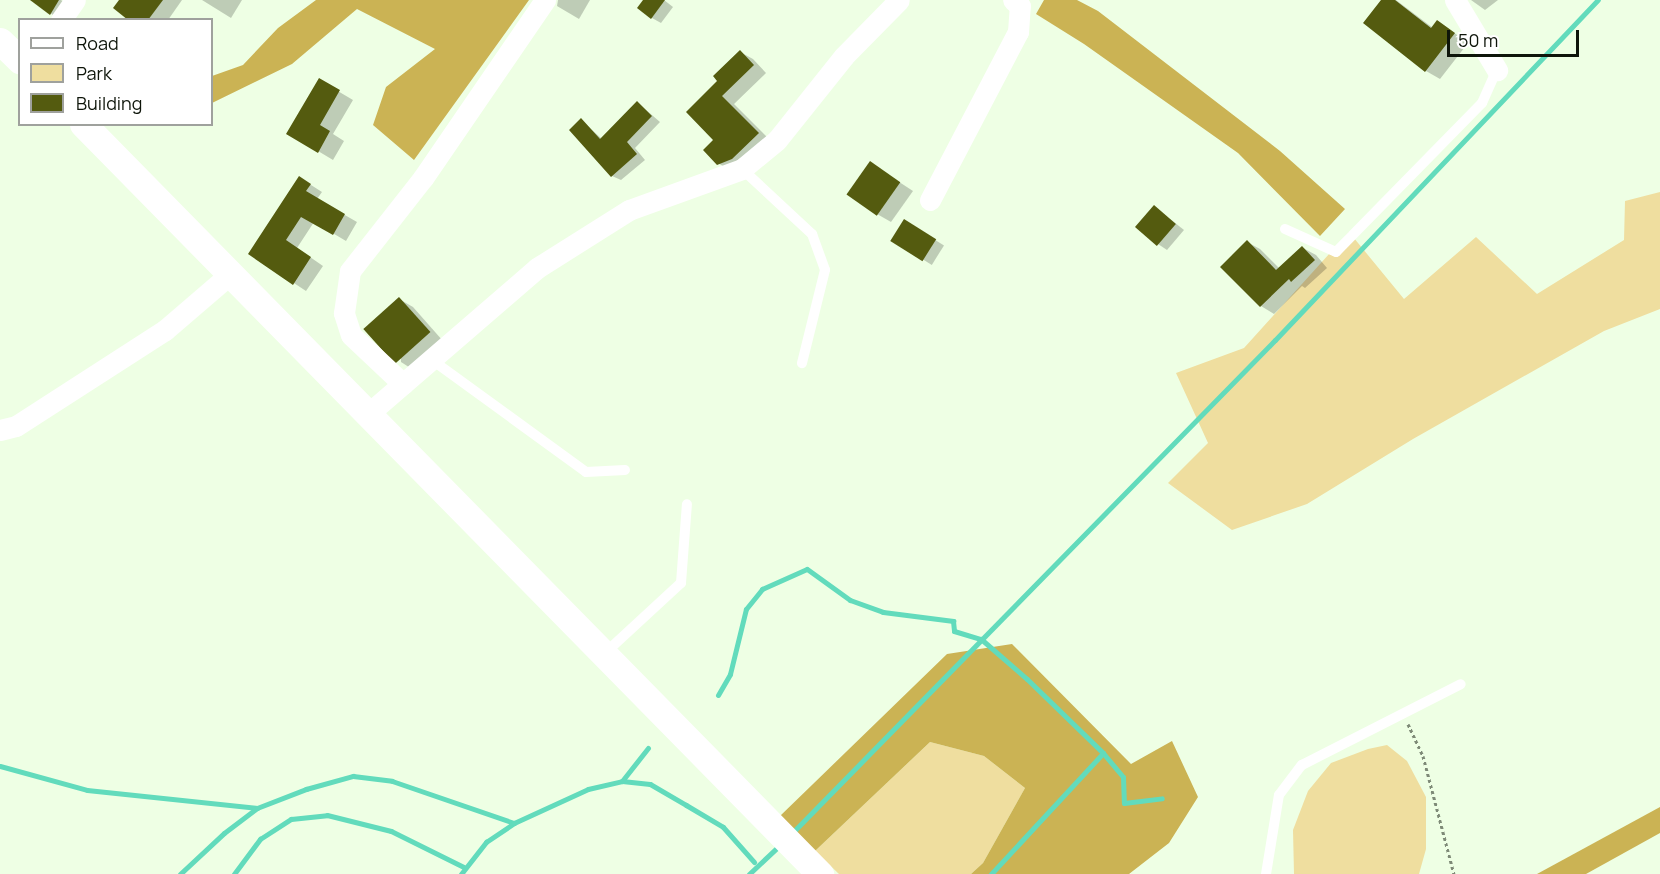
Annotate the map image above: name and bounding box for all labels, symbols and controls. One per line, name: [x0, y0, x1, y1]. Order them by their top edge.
legend: [18, 18, 213, 126]
scale bar: [1450, 18, 1582, 56]
text: 50 m: [1458, 28, 1498, 52]
text: Road: [76, 31, 119, 55]
text: Park: [76, 61, 112, 85]
text: Building: [76, 91, 142, 115]

